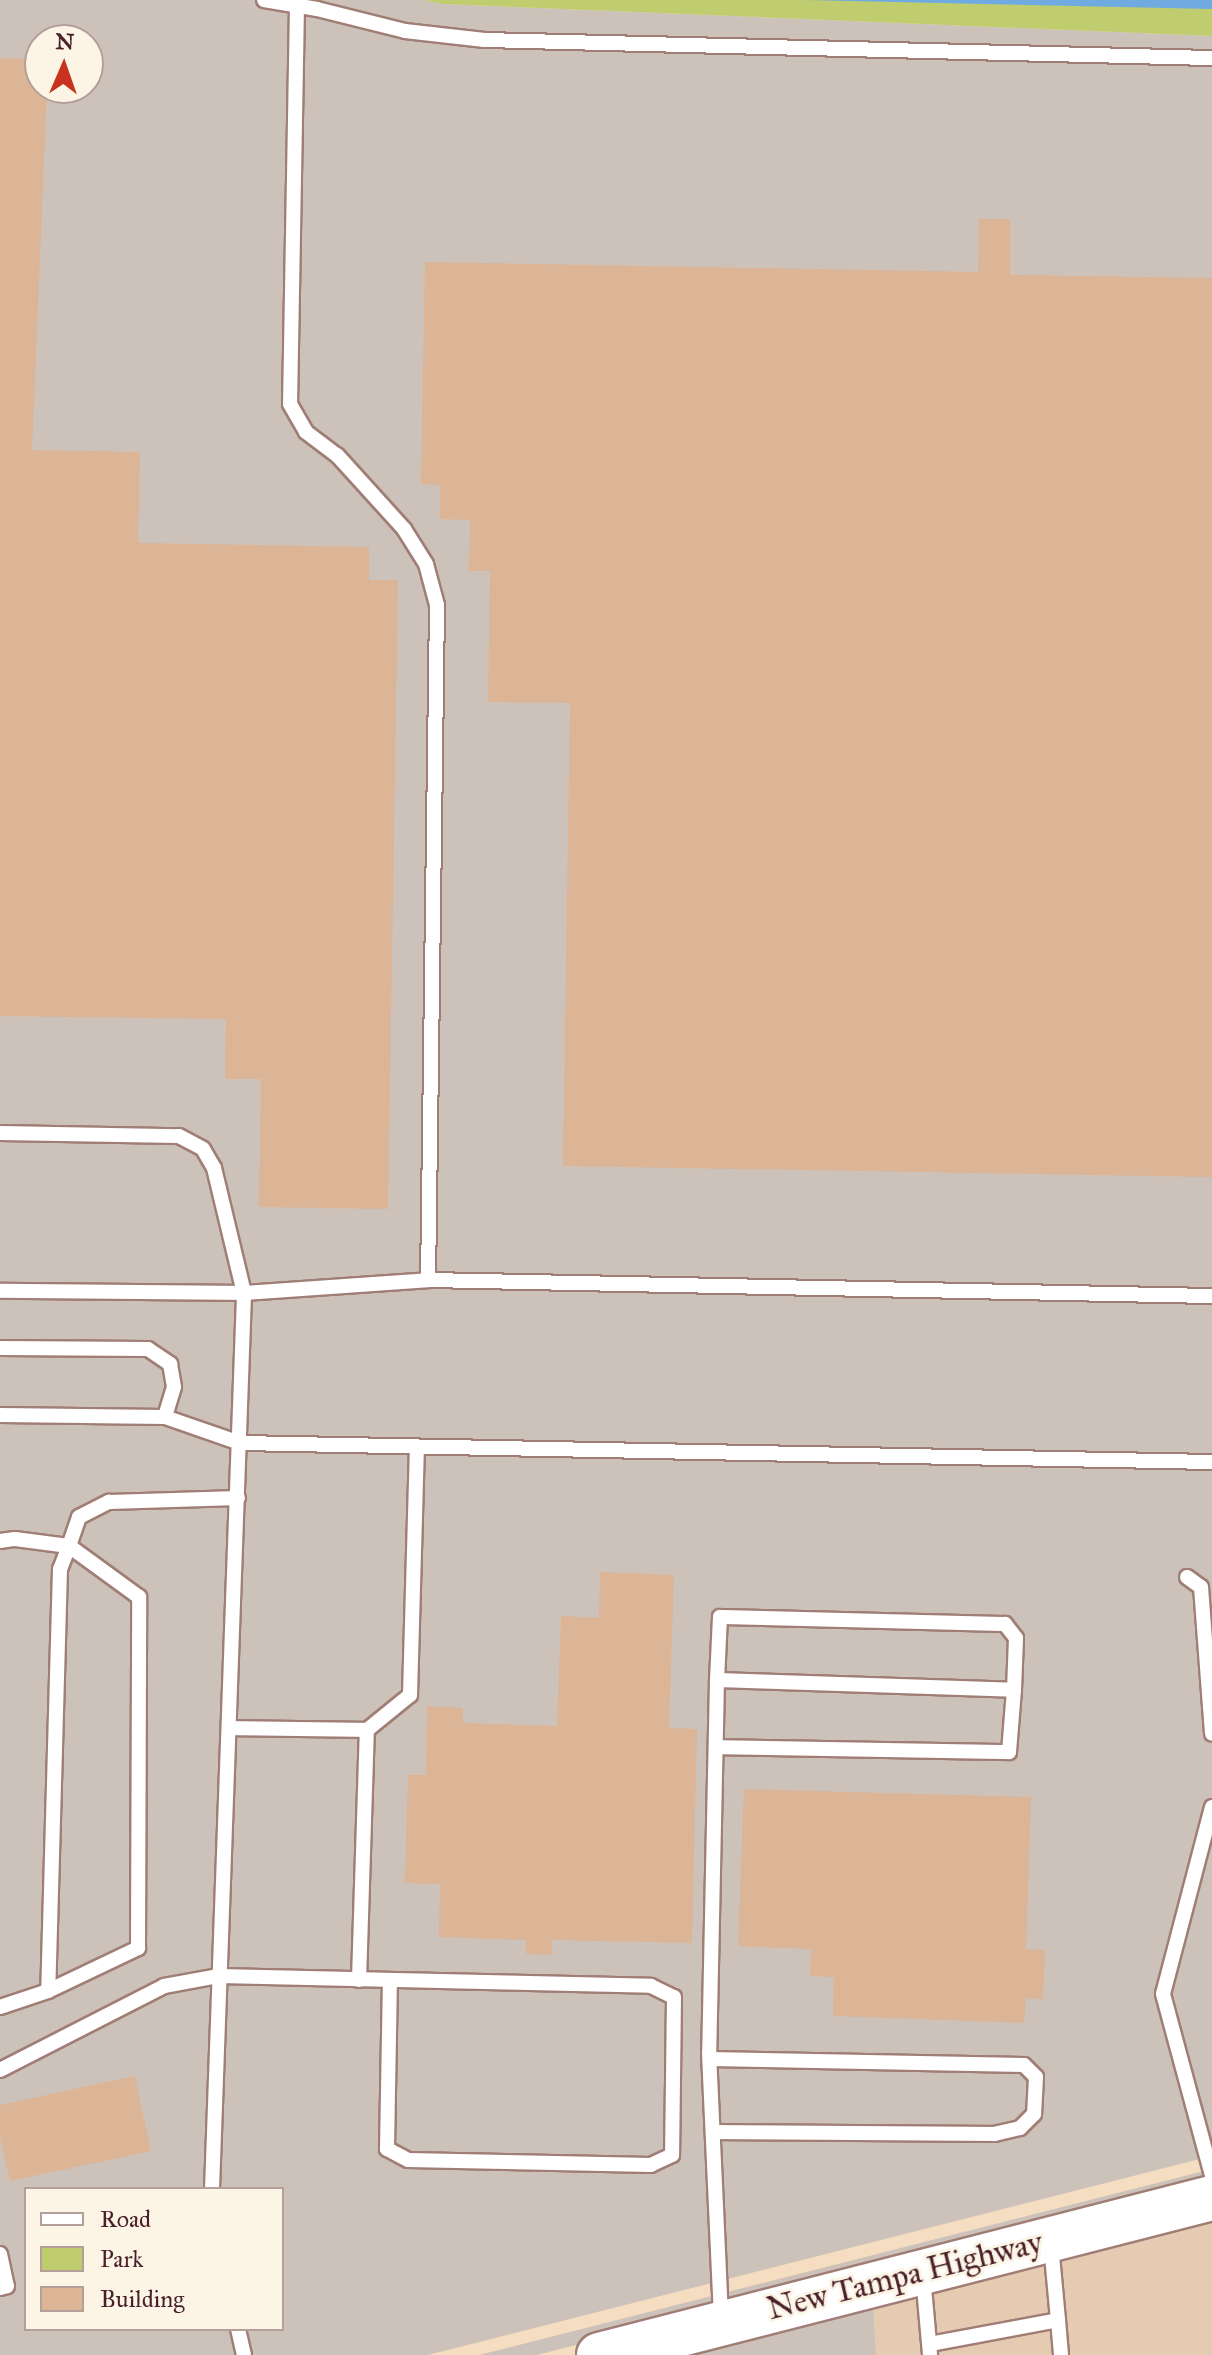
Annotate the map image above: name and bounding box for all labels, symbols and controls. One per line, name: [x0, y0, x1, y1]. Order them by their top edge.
north arrow: [24, 24, 104, 104]
text: N: [55, 28, 75, 55]
legend: [24, 2187, 284, 2331]
text: Road: [100, 2204, 151, 2234]
street label: New Tampa Highway: [763, 2223, 1047, 2329]
text: Park: [100, 2244, 143, 2274]
text: Building: [100, 2284, 185, 2314]

